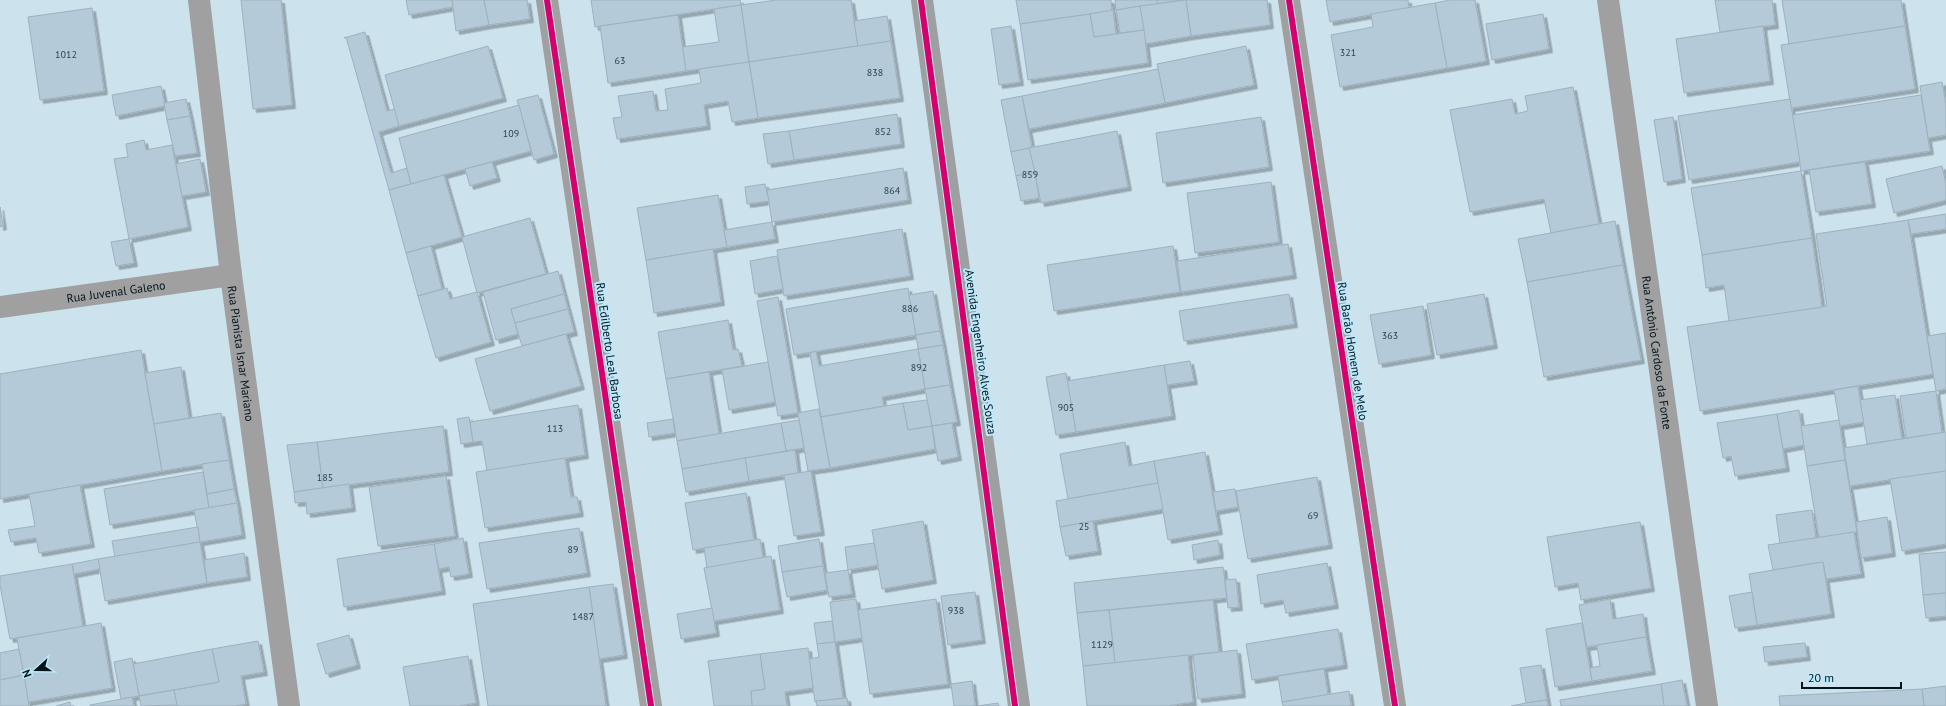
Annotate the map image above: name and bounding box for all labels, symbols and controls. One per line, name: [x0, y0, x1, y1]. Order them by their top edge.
house number: 321: [1340, 46, 1356, 59]
house number: 1012: [55, 48, 77, 61]
house number: 63: [615, 54, 625, 67]
house number: 838: [867, 66, 883, 79]
house number: 852: [875, 125, 891, 138]
house number: 109: [503, 127, 519, 140]
house number: 859: [1022, 168, 1038, 181]
house number: 864: [884, 184, 901, 197]
street label: Avenida Engenheiro Alves Souza: [962, 269, 1000, 435]
street label: Rua Antônio Cardoso da Fonte: [1639, 275, 1676, 430]
street label: Rua Juvenal Galeno: [66, 277, 166, 305]
street label: Rua Barão Homem de Melo: [1335, 281, 1371, 421]
street label: Rua Edilberto Leal Barbosa: [593, 282, 627, 420]
street label: Rua Pianista Isnar Mariano: [225, 285, 258, 422]
house number: 886: [902, 302, 918, 315]
house number: 363: [1382, 329, 1398, 342]
house number: 892: [911, 361, 927, 374]
house number: 905: [1058, 401, 1074, 414]
house number: 113: [547, 422, 563, 435]
house number: 185: [317, 471, 333, 484]
house number: 69: [1308, 509, 1318, 522]
house number: 25: [1079, 520, 1089, 533]
house number: 89: [568, 543, 578, 556]
house number: 938: [948, 604, 964, 617]
house number: 1487: [572, 610, 594, 623]
house number: 1129: [1091, 638, 1113, 651]
north arrow: [16, 650, 56, 690]
scale bar: [1802, 664, 1901, 690]
text: N: [19, 668, 34, 679]
text: 20 m: [1808, 670, 1834, 685]

